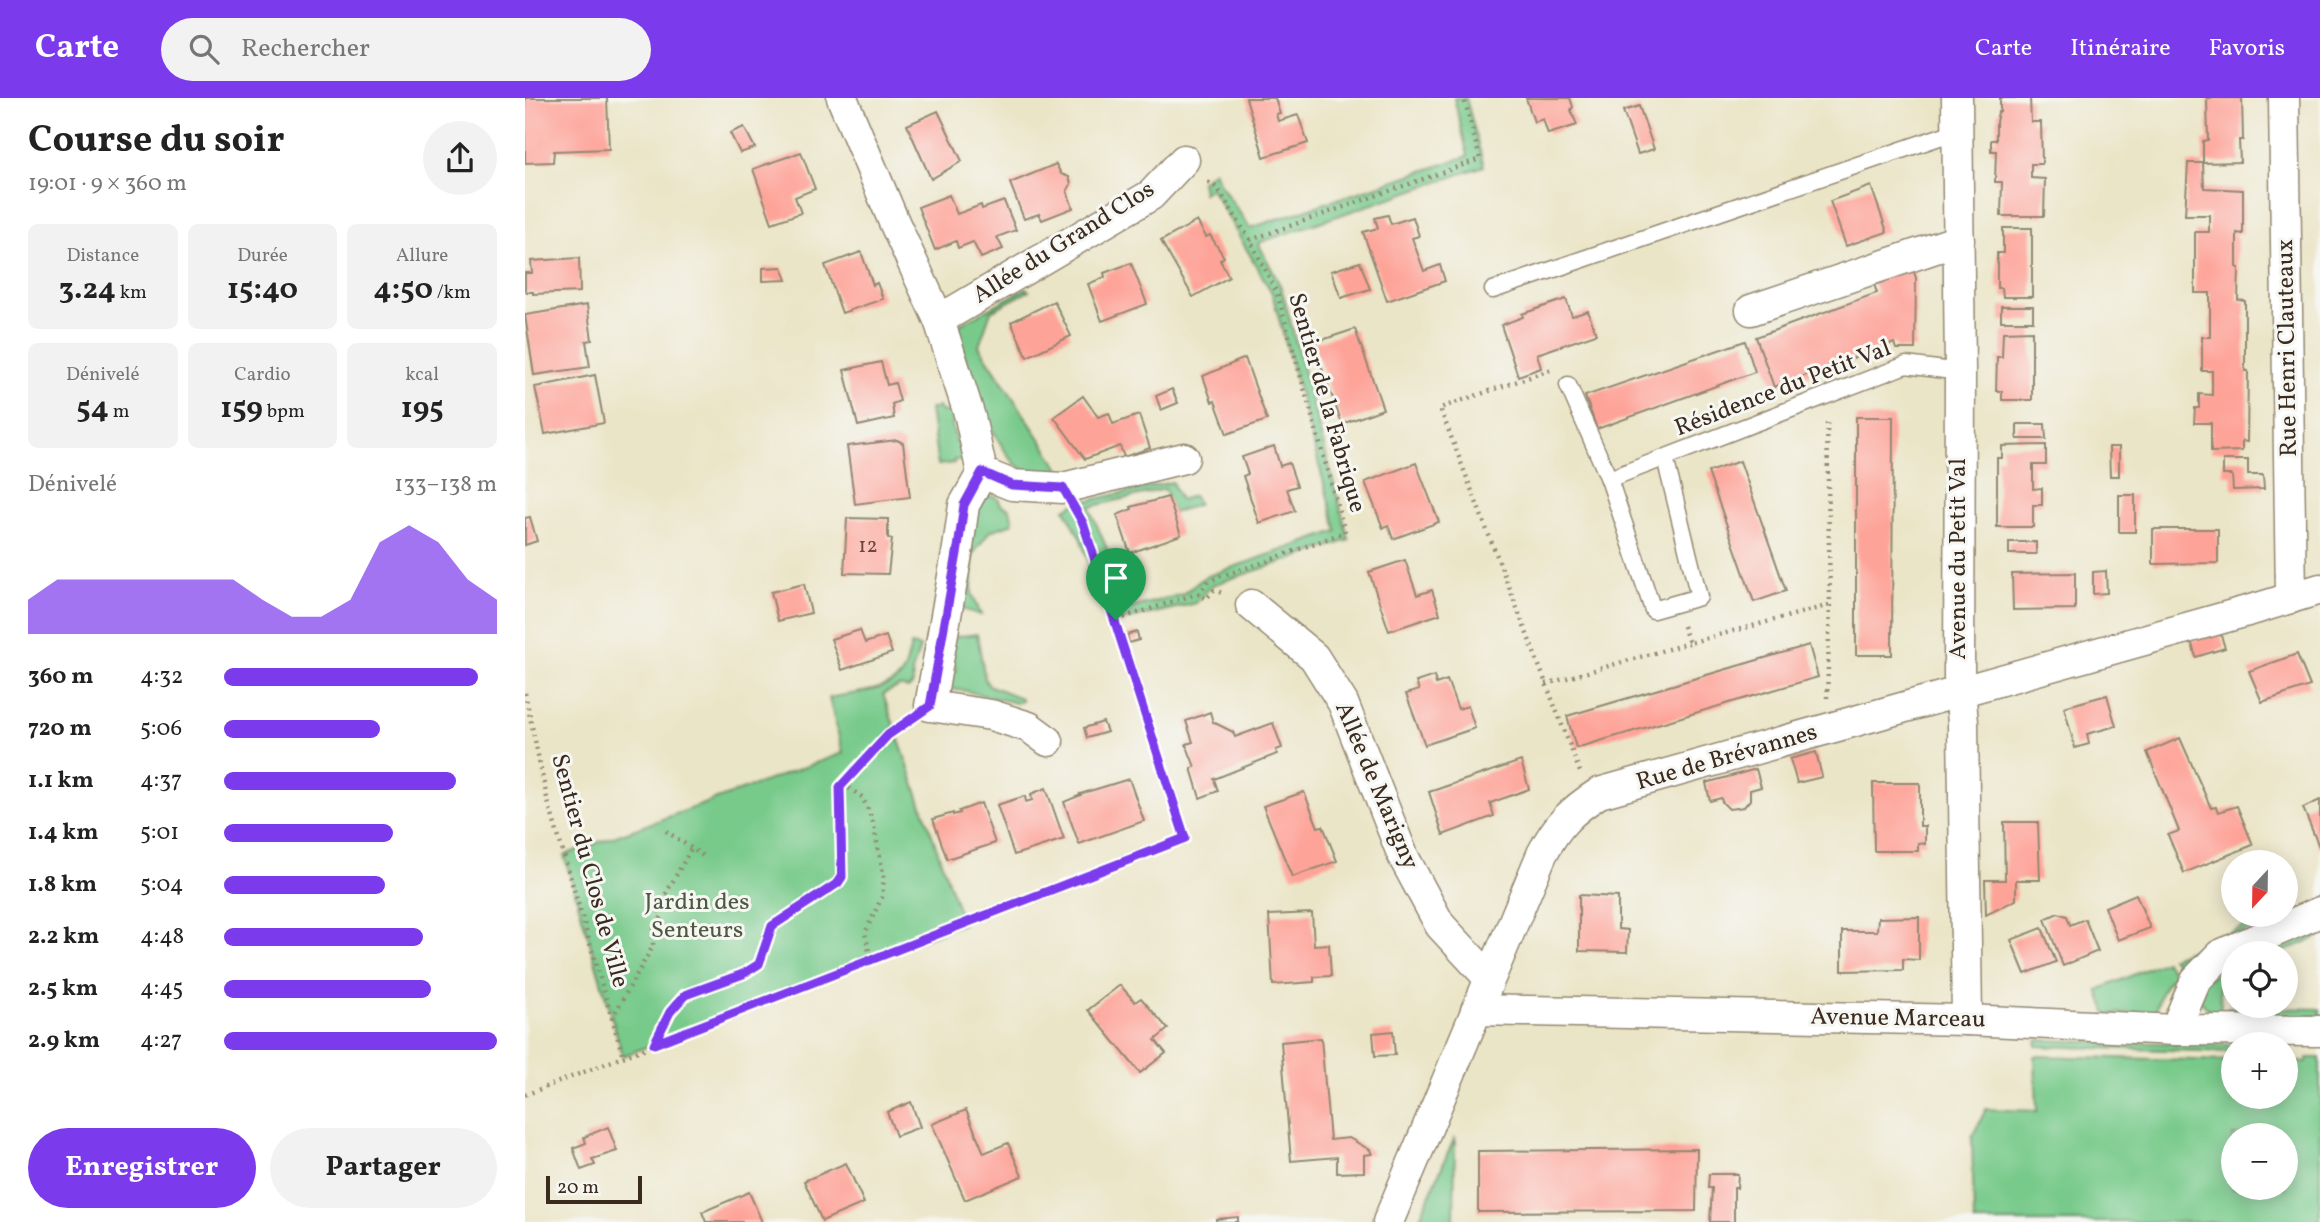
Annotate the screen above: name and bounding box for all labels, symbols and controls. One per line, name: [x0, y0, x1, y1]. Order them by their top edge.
search box: [161, 18, 651, 81]
text: Carte: [35, 26, 119, 72]
icon: search: [185, 30, 223, 68]
text: Rechercher: [241, 31, 370, 67]
text: Carte: [1975, 32, 2032, 66]
text: Itinéraire: [2070, 32, 2171, 66]
text: Favoris: [2209, 32, 2285, 66]
text: Course du soir: [28, 115, 284, 168]
button: share: [423, 121, 497, 195]
text: 19:01 · 9 × 360 m: [28, 168, 187, 200]
street label: Allée du Grand Clos: [966, 173, 1162, 313]
street label: Rue Henri Clauteaux: [2269, 239, 2307, 457]
text: Distance: [66, 243, 139, 269]
text: Durée: [237, 243, 288, 269]
text: Allure: [396, 243, 448, 269]
text: 3.24: [59, 269, 116, 311]
text: 15:40: [227, 269, 298, 311]
text: 4:50: [374, 269, 433, 311]
text: km: [116, 280, 147, 306]
text: /km: [433, 280, 471, 306]
street label: Sentier de la Fabrique: [1278, 289, 1374, 517]
street label: Résidence du Petit Val: [1670, 332, 1896, 446]
text: Dénivelé: [66, 362, 140, 388]
text: Cardio: [234, 362, 291, 388]
text: kcal: [405, 362, 439, 388]
text: 54: [76, 388, 109, 430]
text: 159: [220, 388, 263, 430]
text: 195: [401, 388, 444, 430]
text: m: [109, 399, 129, 425]
text: bpm: [263, 399, 305, 425]
street label: Avenue du Petit Val: [1942, 458, 1976, 660]
text: Dénivelé: [28, 469, 117, 501]
text: 133–138 m: [394, 469, 497, 501]
house number: 12: [858, 532, 878, 561]
pin: [1086, 548, 1146, 620]
icon: arrive: [1097, 559, 1135, 597]
text: 360 m: [28, 661, 93, 693]
text: 4:32: [140, 661, 183, 693]
street label: Allée de Marigny: [1325, 697, 1427, 875]
text: 720 m: [28, 713, 92, 745]
text: 5:06: [140, 713, 182, 745]
street label: Rue de Brévannes: [1632, 716, 1822, 800]
street label: Sentier du Clos de Ville: [541, 750, 637, 992]
text: 1.1 km: [28, 765, 94, 797]
text: 4:37: [140, 765, 182, 797]
text: 1.4 km: [28, 817, 99, 849]
text: 5:01: [140, 817, 179, 849]
north arrow: [2221, 850, 2298, 928]
map controls: [2221, 850, 2298, 1200]
text: 1.8 km: [28, 869, 97, 901]
text: 5:04: [140, 869, 183, 901]
park label: Jardin des Senteurs: [645, 886, 749, 948]
text: 2.2 km: [28, 921, 99, 953]
text: 4:48: [140, 921, 184, 953]
button: locate: [2221, 941, 2298, 1018]
text: 2.5 km: [28, 973, 98, 1005]
text: 4:45: [140, 973, 183, 1005]
street label: Avenue Marceau: [1810, 1000, 1986, 1038]
text: 2.9 km: [28, 1025, 100, 1057]
text: 4:27: [140, 1025, 182, 1057]
button: +: [2221, 1032, 2298, 1109]
button: −: [2221, 1123, 2298, 1200]
button: Enregistrer: [28, 1128, 256, 1208]
button: Partager: [270, 1128, 497, 1208]
scale bar: [546, 1173, 642, 1205]
text: 20 m: [557, 1175, 599, 1201]

